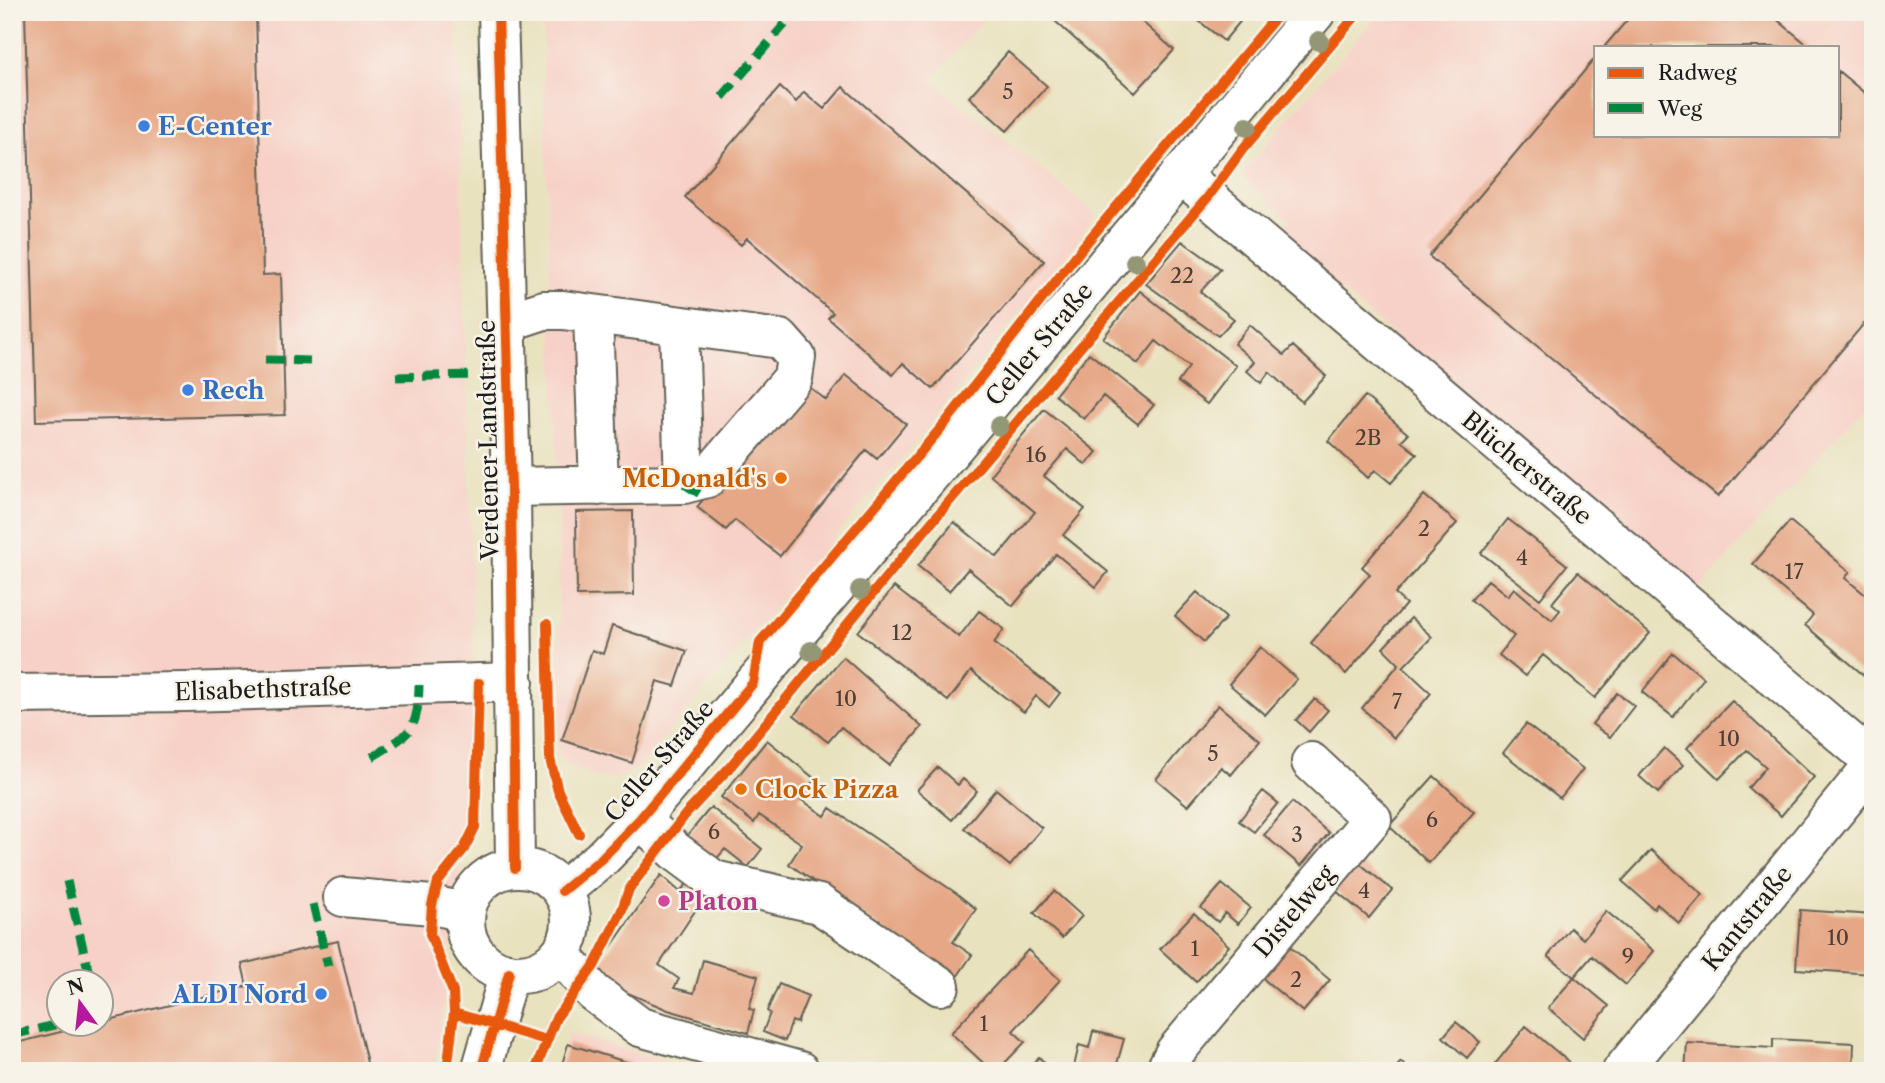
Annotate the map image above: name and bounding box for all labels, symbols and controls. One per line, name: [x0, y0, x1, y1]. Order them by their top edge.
legend: [1594, 46, 1840, 136]
text: Radweg: [1658, 60, 1738, 85]
house number: 5: [1002, 79, 1014, 104]
text: Weg: [1657, 96, 1703, 121]
place label: E-Center: [158, 112, 272, 141]
marker: E-Center: [136, 118, 152, 134]
house number: 22: [1170, 263, 1194, 288]
street label: Celler Straße: [979, 277, 1099, 411]
street label: Verdener Landstraße: [471, 319, 505, 562]
place label: Rech: [202, 376, 265, 405]
marker: Rech: [180, 382, 196, 398]
street label: Blücherstraße: [1456, 405, 1598, 531]
house number: 2B: [1355, 425, 1381, 450]
house number: 16: [1025, 442, 1047, 467]
place label: McDonald's: [622, 464, 767, 493]
marker: McDonald's: [773, 470, 789, 486]
house number: 2: [1418, 516, 1430, 541]
house number: 4: [1516, 545, 1528, 570]
house number: 17: [1784, 559, 1804, 584]
house number: 12: [892, 620, 912, 645]
street label: Elisabethstraße: [174, 671, 352, 707]
house number: 10: [835, 686, 857, 711]
house number: 7: [1392, 689, 1403, 714]
street label: Celler Straße: [598, 694, 720, 828]
house number: 10: [1718, 726, 1740, 751]
house number: 5: [1207, 741, 1219, 766]
place label: Clock Pizza: [755, 775, 900, 804]
marker: Clock Pizza: [733, 781, 749, 797]
house number: 6: [1426, 807, 1438, 832]
house number: 6: [708, 819, 720, 844]
house number: 3: [1291, 822, 1303, 847]
street label: Distelweg: [1247, 859, 1341, 963]
street label: Kantstraße: [1696, 860, 1798, 976]
house number: 4: [1358, 878, 1370, 903]
place label: Platon: [678, 887, 759, 916]
marker: Platon: [656, 893, 672, 909]
house number: 10: [1827, 925, 1849, 950]
house number: 1: [1191, 936, 1200, 961]
house number: 9: [1622, 944, 1634, 969]
house number: 2: [1290, 967, 1302, 992]
north arrow: [46, 968, 116, 1038]
text: N: [65, 974, 87, 1000]
place label: ALDI Nord: [171, 980, 307, 1009]
marker: ALDI Nord: [313, 986, 329, 1002]
house number: 1: [980, 1011, 989, 1036]

